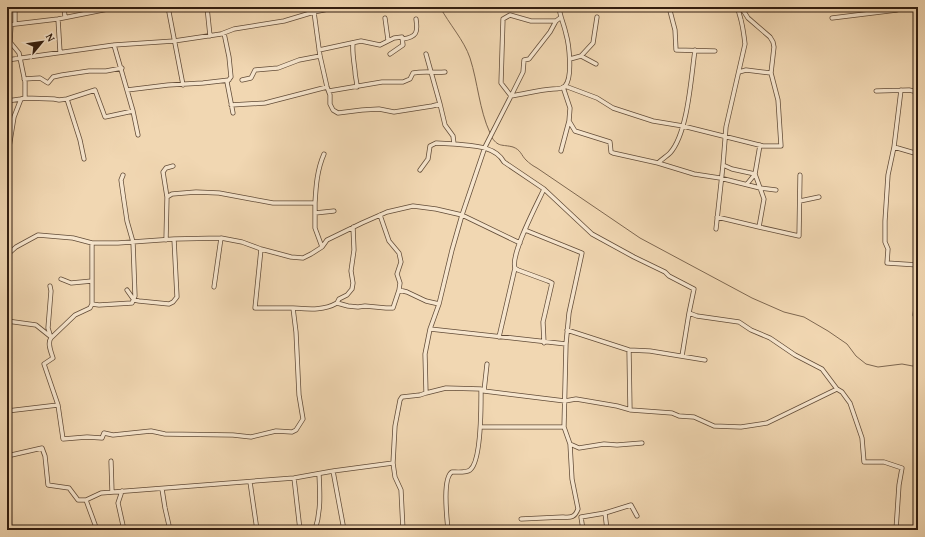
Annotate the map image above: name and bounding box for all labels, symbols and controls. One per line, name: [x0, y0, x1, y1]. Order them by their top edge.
north arrow: [22, 22, 62, 62]
text: N: [42, 30, 60, 45]

